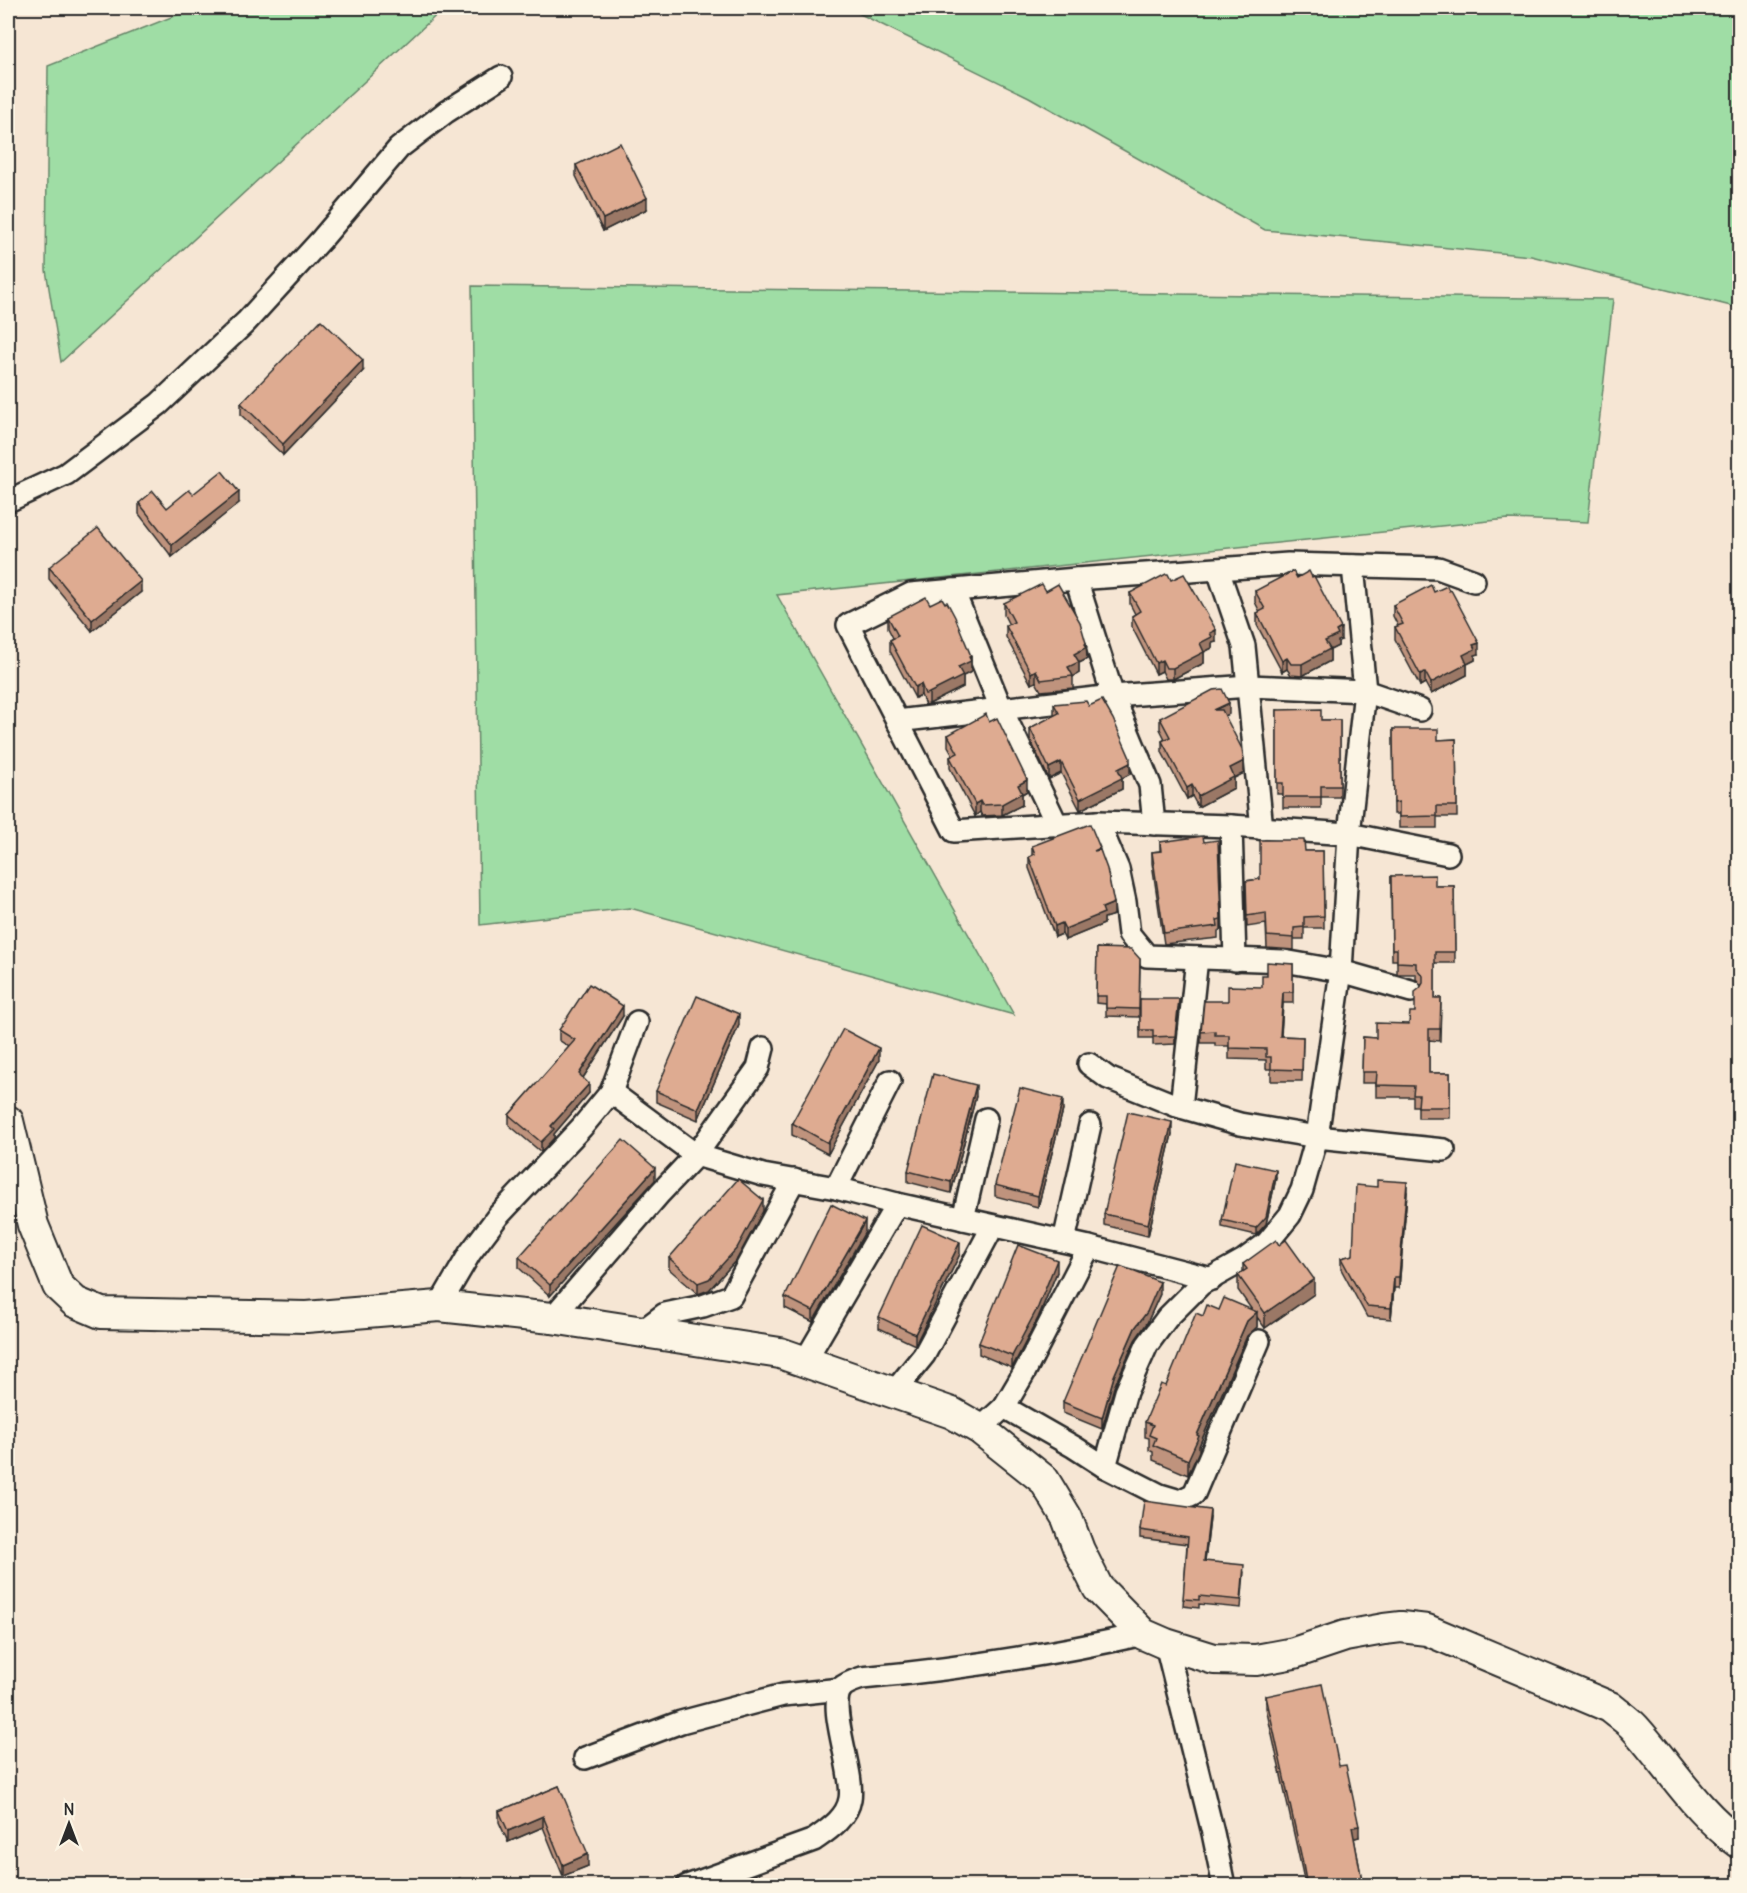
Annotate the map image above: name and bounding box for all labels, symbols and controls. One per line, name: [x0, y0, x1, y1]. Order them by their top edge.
north arrow: [39, 1794, 99, 1854]
text: N: [63, 1799, 75, 1819]

